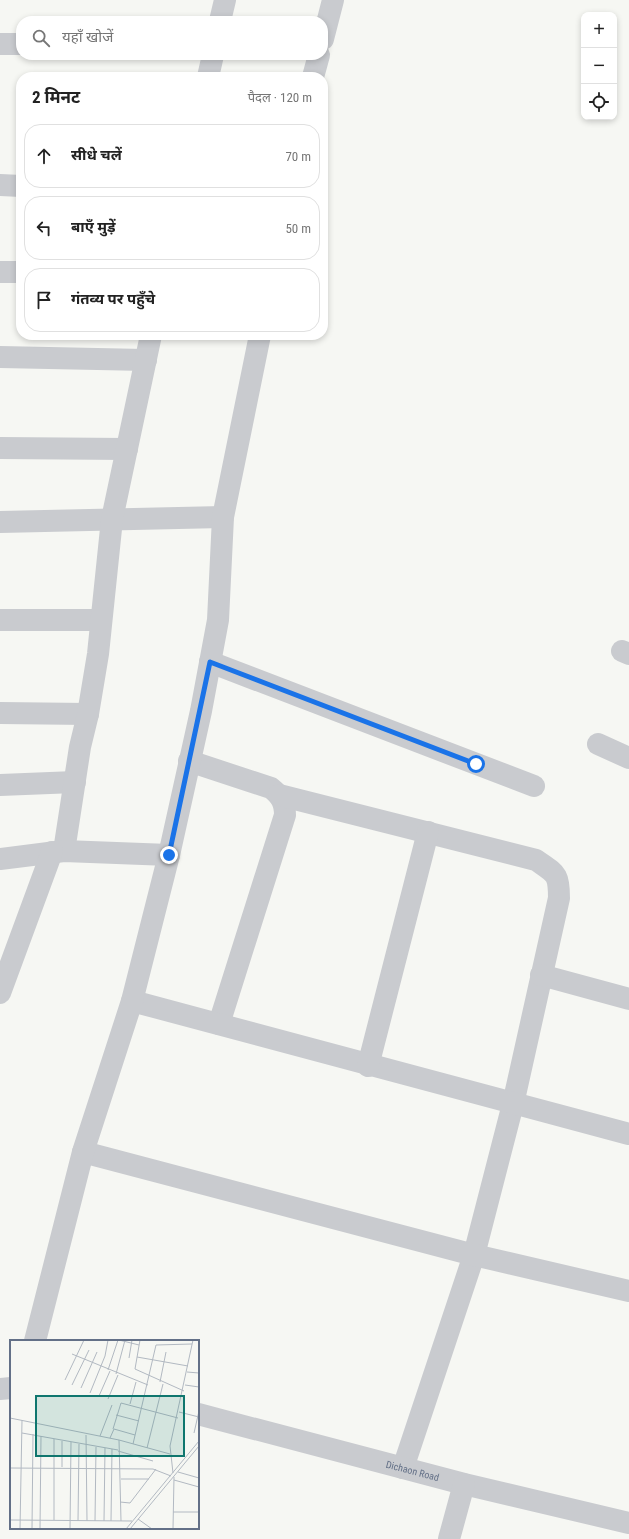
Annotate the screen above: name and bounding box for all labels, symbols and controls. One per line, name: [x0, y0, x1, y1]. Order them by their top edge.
map controls: [581, 12, 617, 120]
button: +: [581, 12, 617, 48]
search box: [16, 16, 328, 60]
icon: search: [30, 27, 52, 49]
text: यहाँ खोजें: [62, 28, 113, 46]
button: −: [581, 48, 617, 84]
button: locate: [581, 84, 617, 120]
text: 2 मिनट: [32, 87, 80, 107]
text: पैदल · 120 m: [248, 90, 312, 105]
icon: ahead: [33, 145, 55, 167]
text: सीधे चलें: [71, 146, 122, 164]
text: 70 m: [285, 149, 311, 164]
icon: left: [33, 217, 55, 239]
text: बाएँ मुड़ें: [71, 218, 116, 236]
text: 50 m: [285, 221, 311, 236]
icon: arrive: [33, 289, 55, 311]
text: गंतव्य पर पहुँचे: [71, 290, 155, 308]
route start: [467, 755, 485, 773]
route end: [160, 846, 178, 864]
inset map: [10, 1340, 199, 1529]
street label: Dichaon Road: [385, 1458, 441, 1483]

